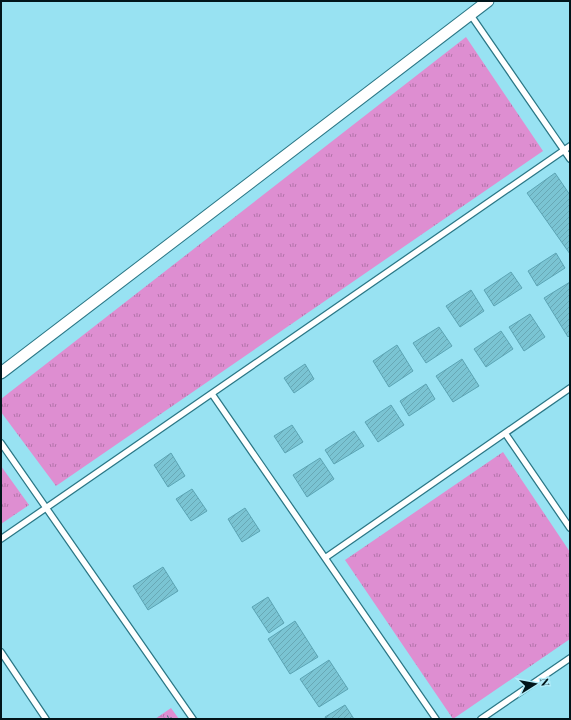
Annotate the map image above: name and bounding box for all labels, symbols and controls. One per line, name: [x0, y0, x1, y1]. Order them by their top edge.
north arrow: [515, 664, 555, 704]
text: N: [537, 677, 553, 687]

